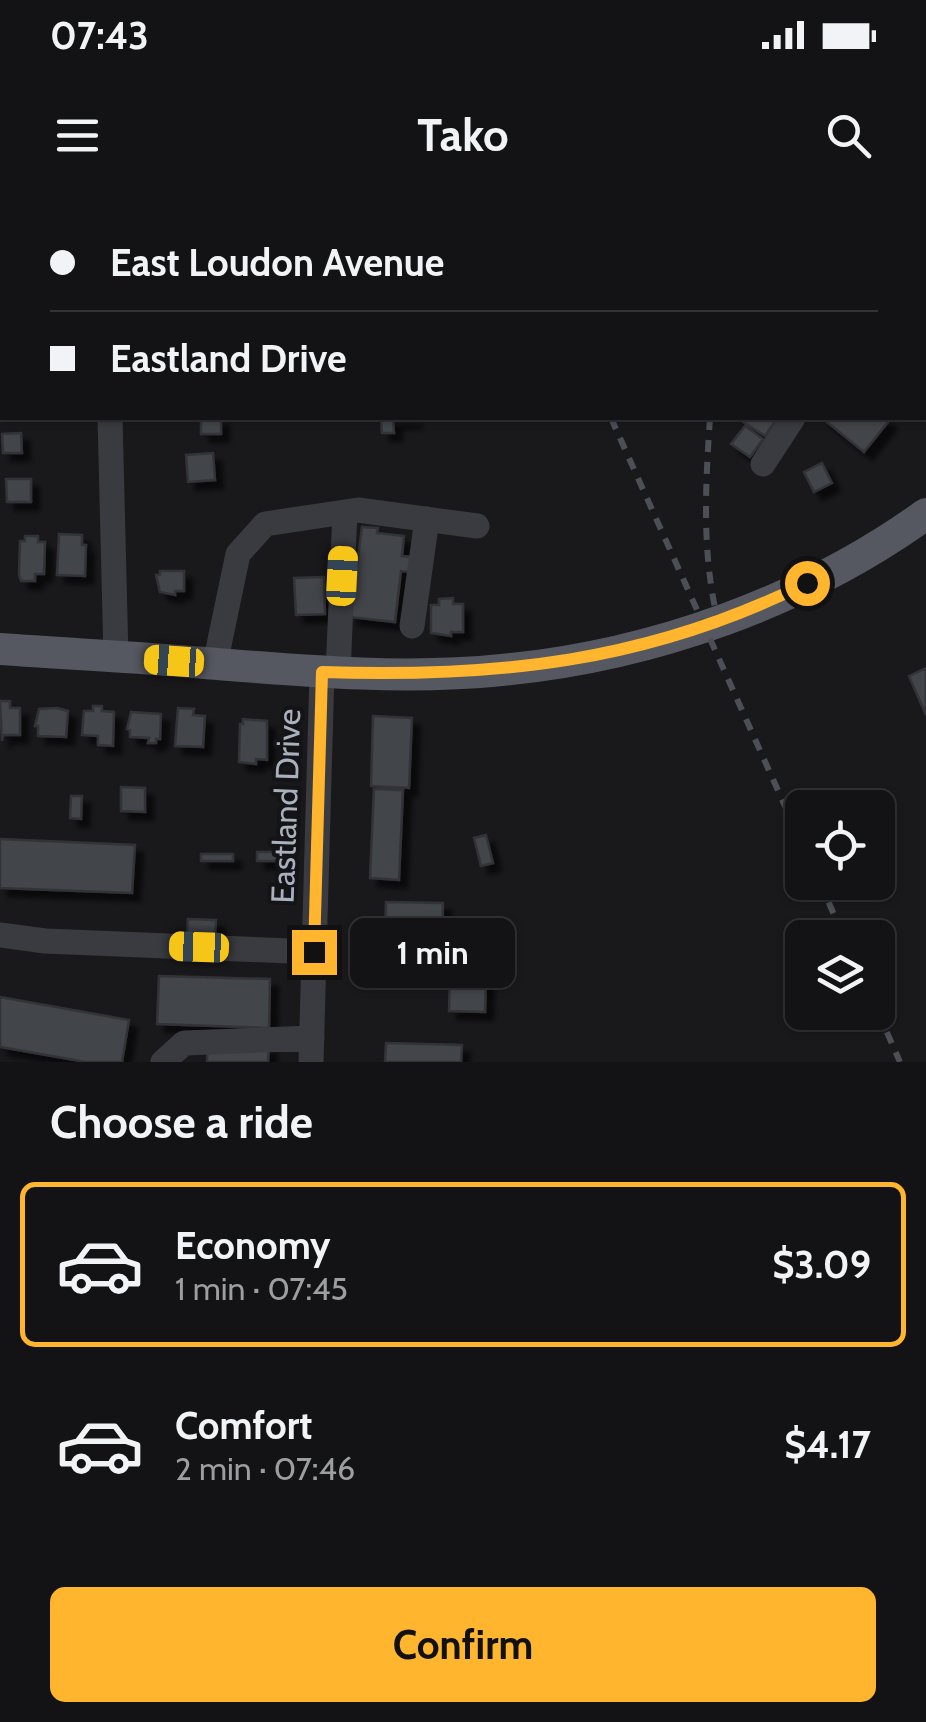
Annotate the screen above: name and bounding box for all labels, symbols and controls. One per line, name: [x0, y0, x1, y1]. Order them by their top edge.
text: 07:43: [50, 12, 149, 59]
icon: menu: [50, 108, 105, 163]
text: Tako: [417, 108, 509, 162]
icon: search: [821, 108, 876, 163]
text: East Loudon Avenue: [110, 239, 444, 286]
text: Eastland Drive: [110, 335, 347, 382]
car: [325, 545, 359, 607]
route start: [785, 561, 830, 606]
car: [143, 644, 205, 678]
street label: Eastland Drive: [263, 708, 308, 904]
map controls: [785, 790, 895, 1030]
button: locate: [785, 790, 895, 900]
callout: 1 min: [349, 917, 514, 987]
button: layers: [785, 920, 895, 1030]
route end: [292, 930, 337, 975]
car: [168, 931, 230, 963]
text: 1 min: [396, 933, 469, 972]
text: Choose a ride: [50, 1095, 313, 1149]
icon: car: [55, 1220, 145, 1310]
text: Economy: [175, 1222, 330, 1269]
text: $3.09: [772, 1241, 871, 1288]
text: 1 min · 07:45: [175, 1269, 348, 1308]
icon: car: [55, 1400, 145, 1490]
text: Comfort: [175, 1402, 312, 1449]
text: $4.17: [784, 1421, 871, 1468]
text: 2 min · 07:46: [175, 1449, 355, 1488]
button: Confirm: [50, 1587, 876, 1702]

